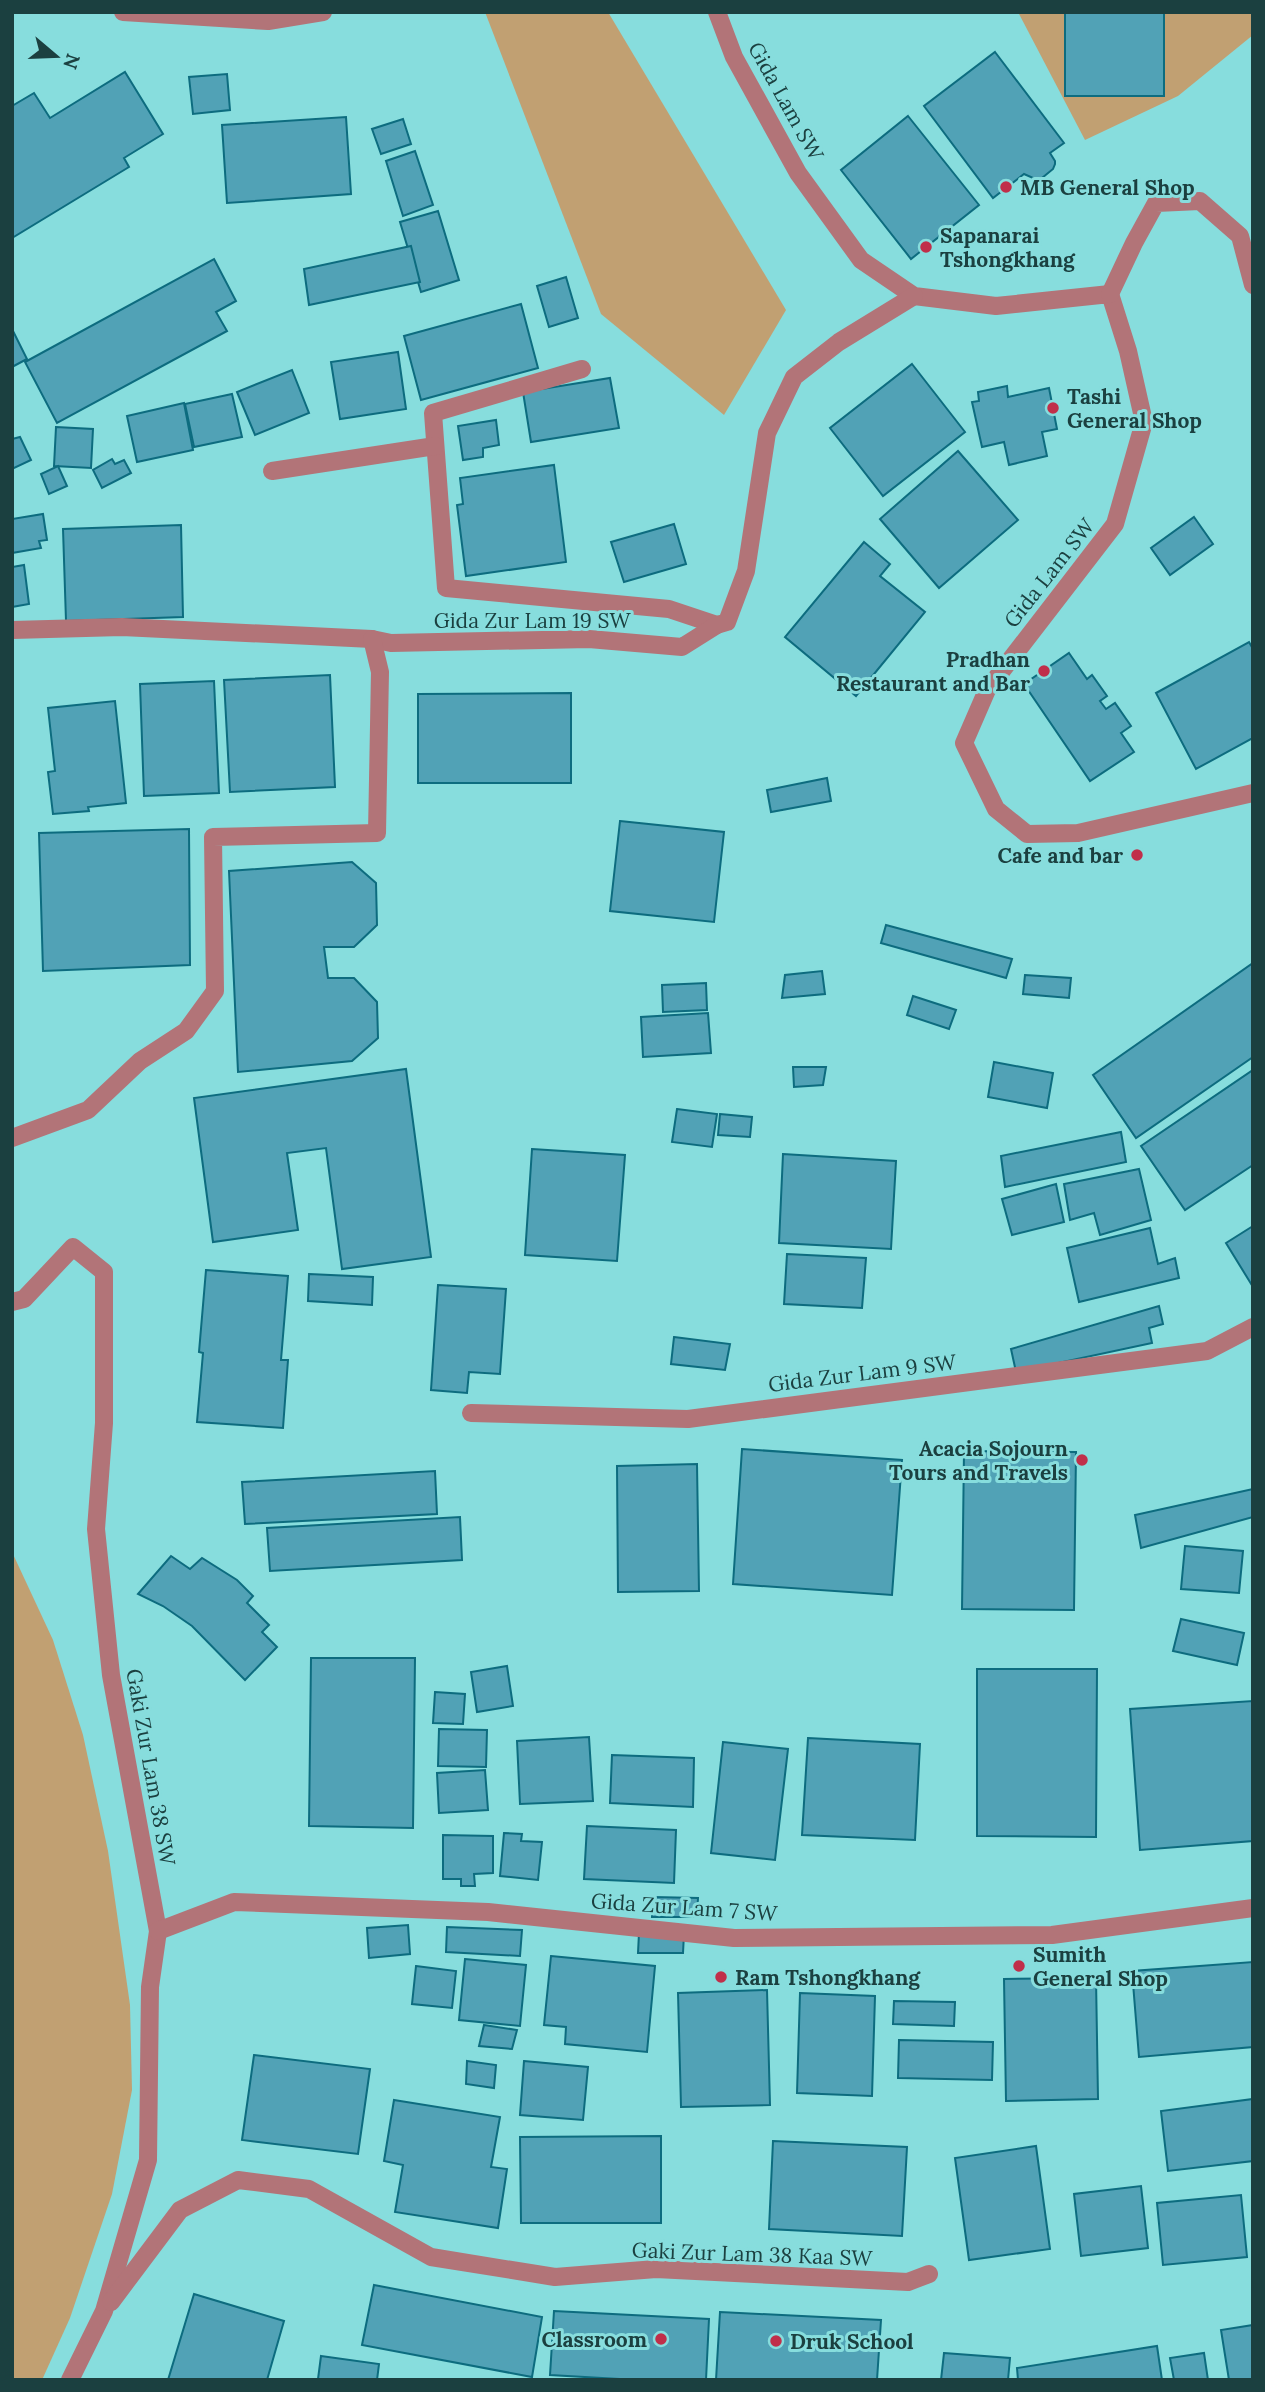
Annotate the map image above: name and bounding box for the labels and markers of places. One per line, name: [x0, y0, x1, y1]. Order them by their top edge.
place label: MB General Shop: [1020, 174, 1195, 201]
marker: MB General Shop: [998, 179, 1014, 195]
place label: Sapanarai Tshongkhang: [940, 222, 1076, 273]
marker: Sapanarai Tshongkhang: [918, 239, 934, 255]
place label: Tashi General Shop: [1067, 383, 1202, 434]
marker: Tashi General Shop: [1045, 400, 1061, 416]
place label: Pradhan Restaurant and Bar: [836, 646, 1030, 697]
marker: Pradhan Restaurant and Bar: [1036, 663, 1052, 679]
place label: Cafe and bar: [998, 842, 1123, 869]
marker: Cafe and bar: [1129, 847, 1145, 863]
place label: Acacia Sojourn Tours and Travels: [889, 1435, 1068, 1486]
marker: Acacia Sojourn Tours and Travels: [1074, 1452, 1090, 1468]
place label: Sumith General Shop: [1033, 1941, 1168, 1992]
marker: Sumith General Shop: [1011, 1958, 1027, 1974]
place label: Ram Tshongkhang: [735, 1964, 921, 1991]
marker: Ram Tshongkhang: [713, 1969, 729, 1985]
place label: Classroom: [542, 2326, 647, 2353]
place label: Druk School: [790, 2328, 914, 2355]
marker: Classroom: [653, 2331, 669, 2347]
marker: Druk School: [768, 2333, 784, 2349]

